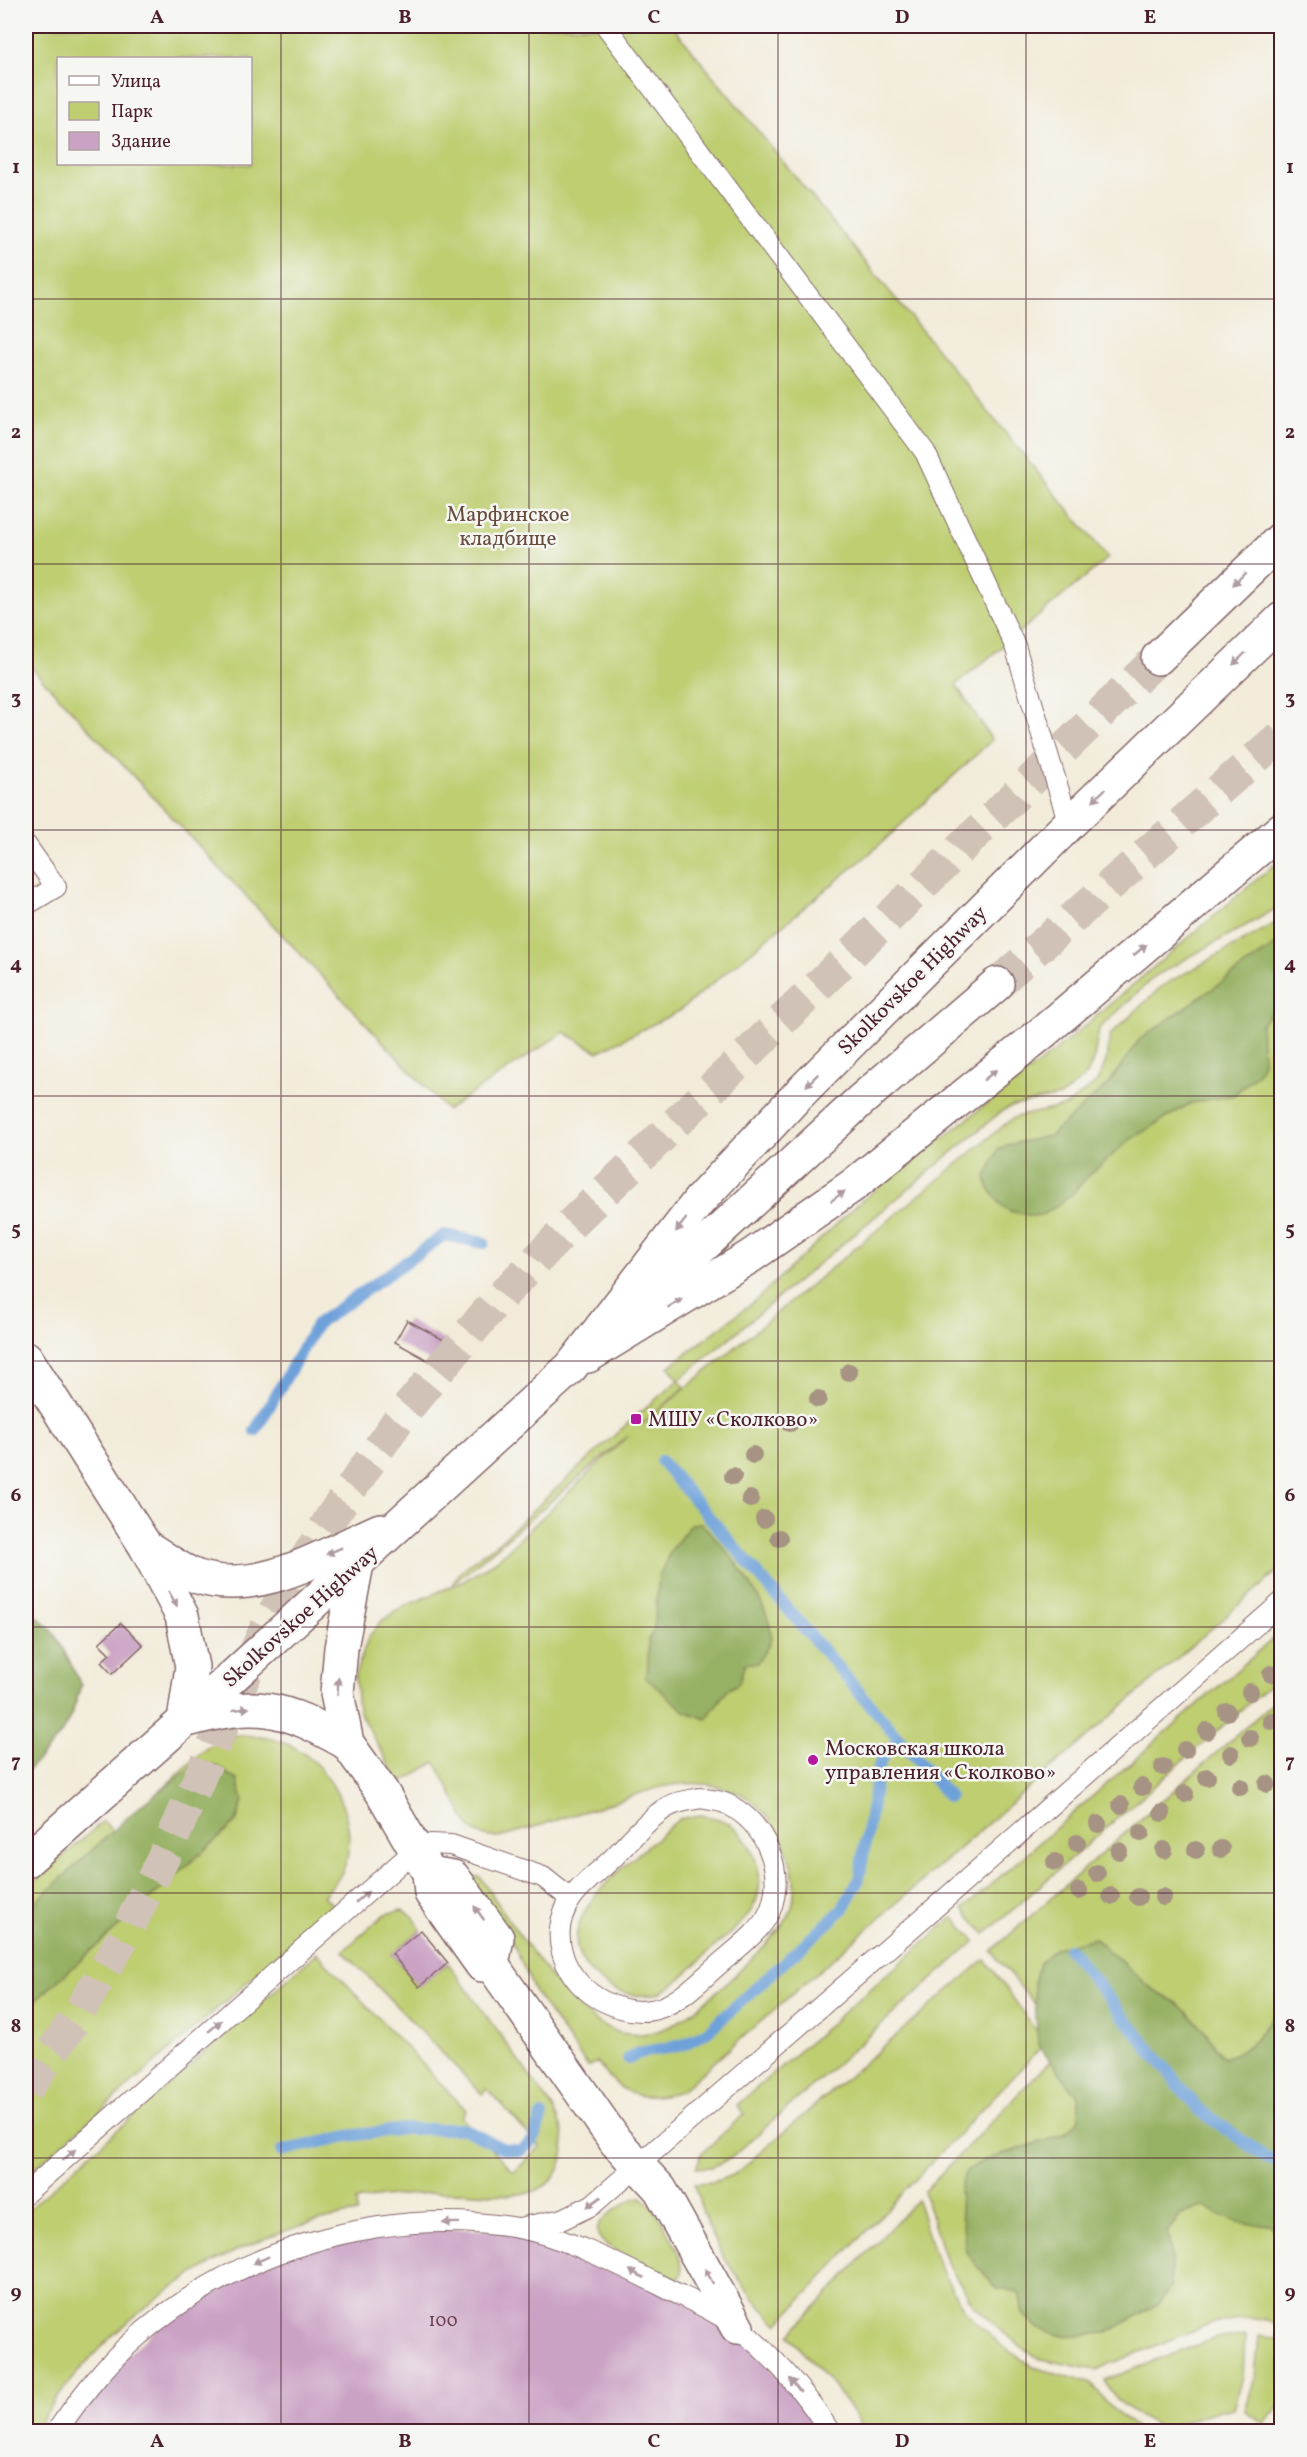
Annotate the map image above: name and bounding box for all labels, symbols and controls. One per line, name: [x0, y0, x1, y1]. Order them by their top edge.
text: A: [150, 4, 164, 32]
text: B: [398, 4, 412, 32]
text: C: [648, 4, 661, 32]
text: D: [895, 4, 909, 32]
text: E: [1144, 4, 1156, 32]
legend: [57, 57, 252, 165]
text: Улица: [111, 70, 161, 95]
text: Парк: [111, 100, 153, 125]
text: Здание: [111, 130, 171, 155]
text: 1: [12, 154, 20, 182]
text: 1: [1286, 154, 1294, 182]
text: 2: [11, 419, 21, 447]
text: 2: [1285, 419, 1295, 447]
park label: Марфинское кладбище: [446, 501, 570, 554]
one-way arrow: [1232, 572, 1247, 586]
one-way arrow: [1233, 652, 1247, 666]
text: 3: [11, 685, 21, 713]
text: 3: [1285, 685, 1295, 713]
one-way arrow: [1092, 788, 1107, 802]
street label: Skolkovskoe Highway: [832, 899, 995, 1062]
one-way arrow: [1132, 944, 1147, 957]
text: 4: [10, 951, 22, 979]
text: 4: [1284, 951, 1296, 979]
one-way arrow: [982, 1068, 998, 1081]
one-way arrow: [805, 1073, 819, 1088]
one-way arrow: [829, 1190, 845, 1202]
text: 5: [11, 1216, 21, 1244]
one-way arrow: [675, 1216, 687, 1232]
text: 5: [1285, 1216, 1295, 1244]
one-way arrow: [667, 1298, 683, 1309]
place label: МШУ «Сколково»: [648, 1406, 818, 1435]
marker: МШУ «Сколково»: [629, 1412, 643, 1426]
text: 6: [11, 1482, 22, 1510]
text: 6: [1285, 1482, 1296, 1510]
street label: Skolkovskoe Highway: [217, 1539, 386, 1695]
one-way arrow: [325, 1546, 342, 1555]
one-way arrow: [168, 1591, 178, 1608]
one-way arrow: [334, 1676, 343, 1695]
one-way arrow: [232, 1704, 251, 1714]
place label: Московская школа управления «Сколково»: [825, 1735, 1056, 1788]
text: 7: [11, 1748, 21, 1776]
text: 7: [1285, 1748, 1295, 1776]
marker: Московская школа управления «Сколково»: [806, 1753, 820, 1767]
one-way arrow: [354, 1890, 370, 1903]
one-way arrow: [473, 1905, 485, 1920]
text: 8: [11, 2013, 21, 2041]
text: 8: [1285, 2013, 1295, 2041]
one-way arrow: [208, 2019, 223, 2032]
one-way arrow: [61, 2149, 76, 2162]
one-way arrow: [586, 2196, 602, 2208]
one-way arrow: [442, 2218, 461, 2228]
one-way arrow: [252, 2256, 270, 2266]
one-way arrow: [704, 2267, 714, 2284]
one-way arrow: [629, 2269, 646, 2278]
text: 9: [10, 2279, 22, 2307]
text: 9: [1284, 2279, 1296, 2307]
house number: 100: [429, 2309, 458, 2334]
one-way arrow: [788, 2377, 801, 2393]
text: A: [150, 2428, 164, 2456]
text: B: [398, 2428, 412, 2456]
text: C: [648, 2428, 661, 2456]
text: D: [895, 2428, 909, 2456]
text: E: [1144, 2428, 1156, 2456]

